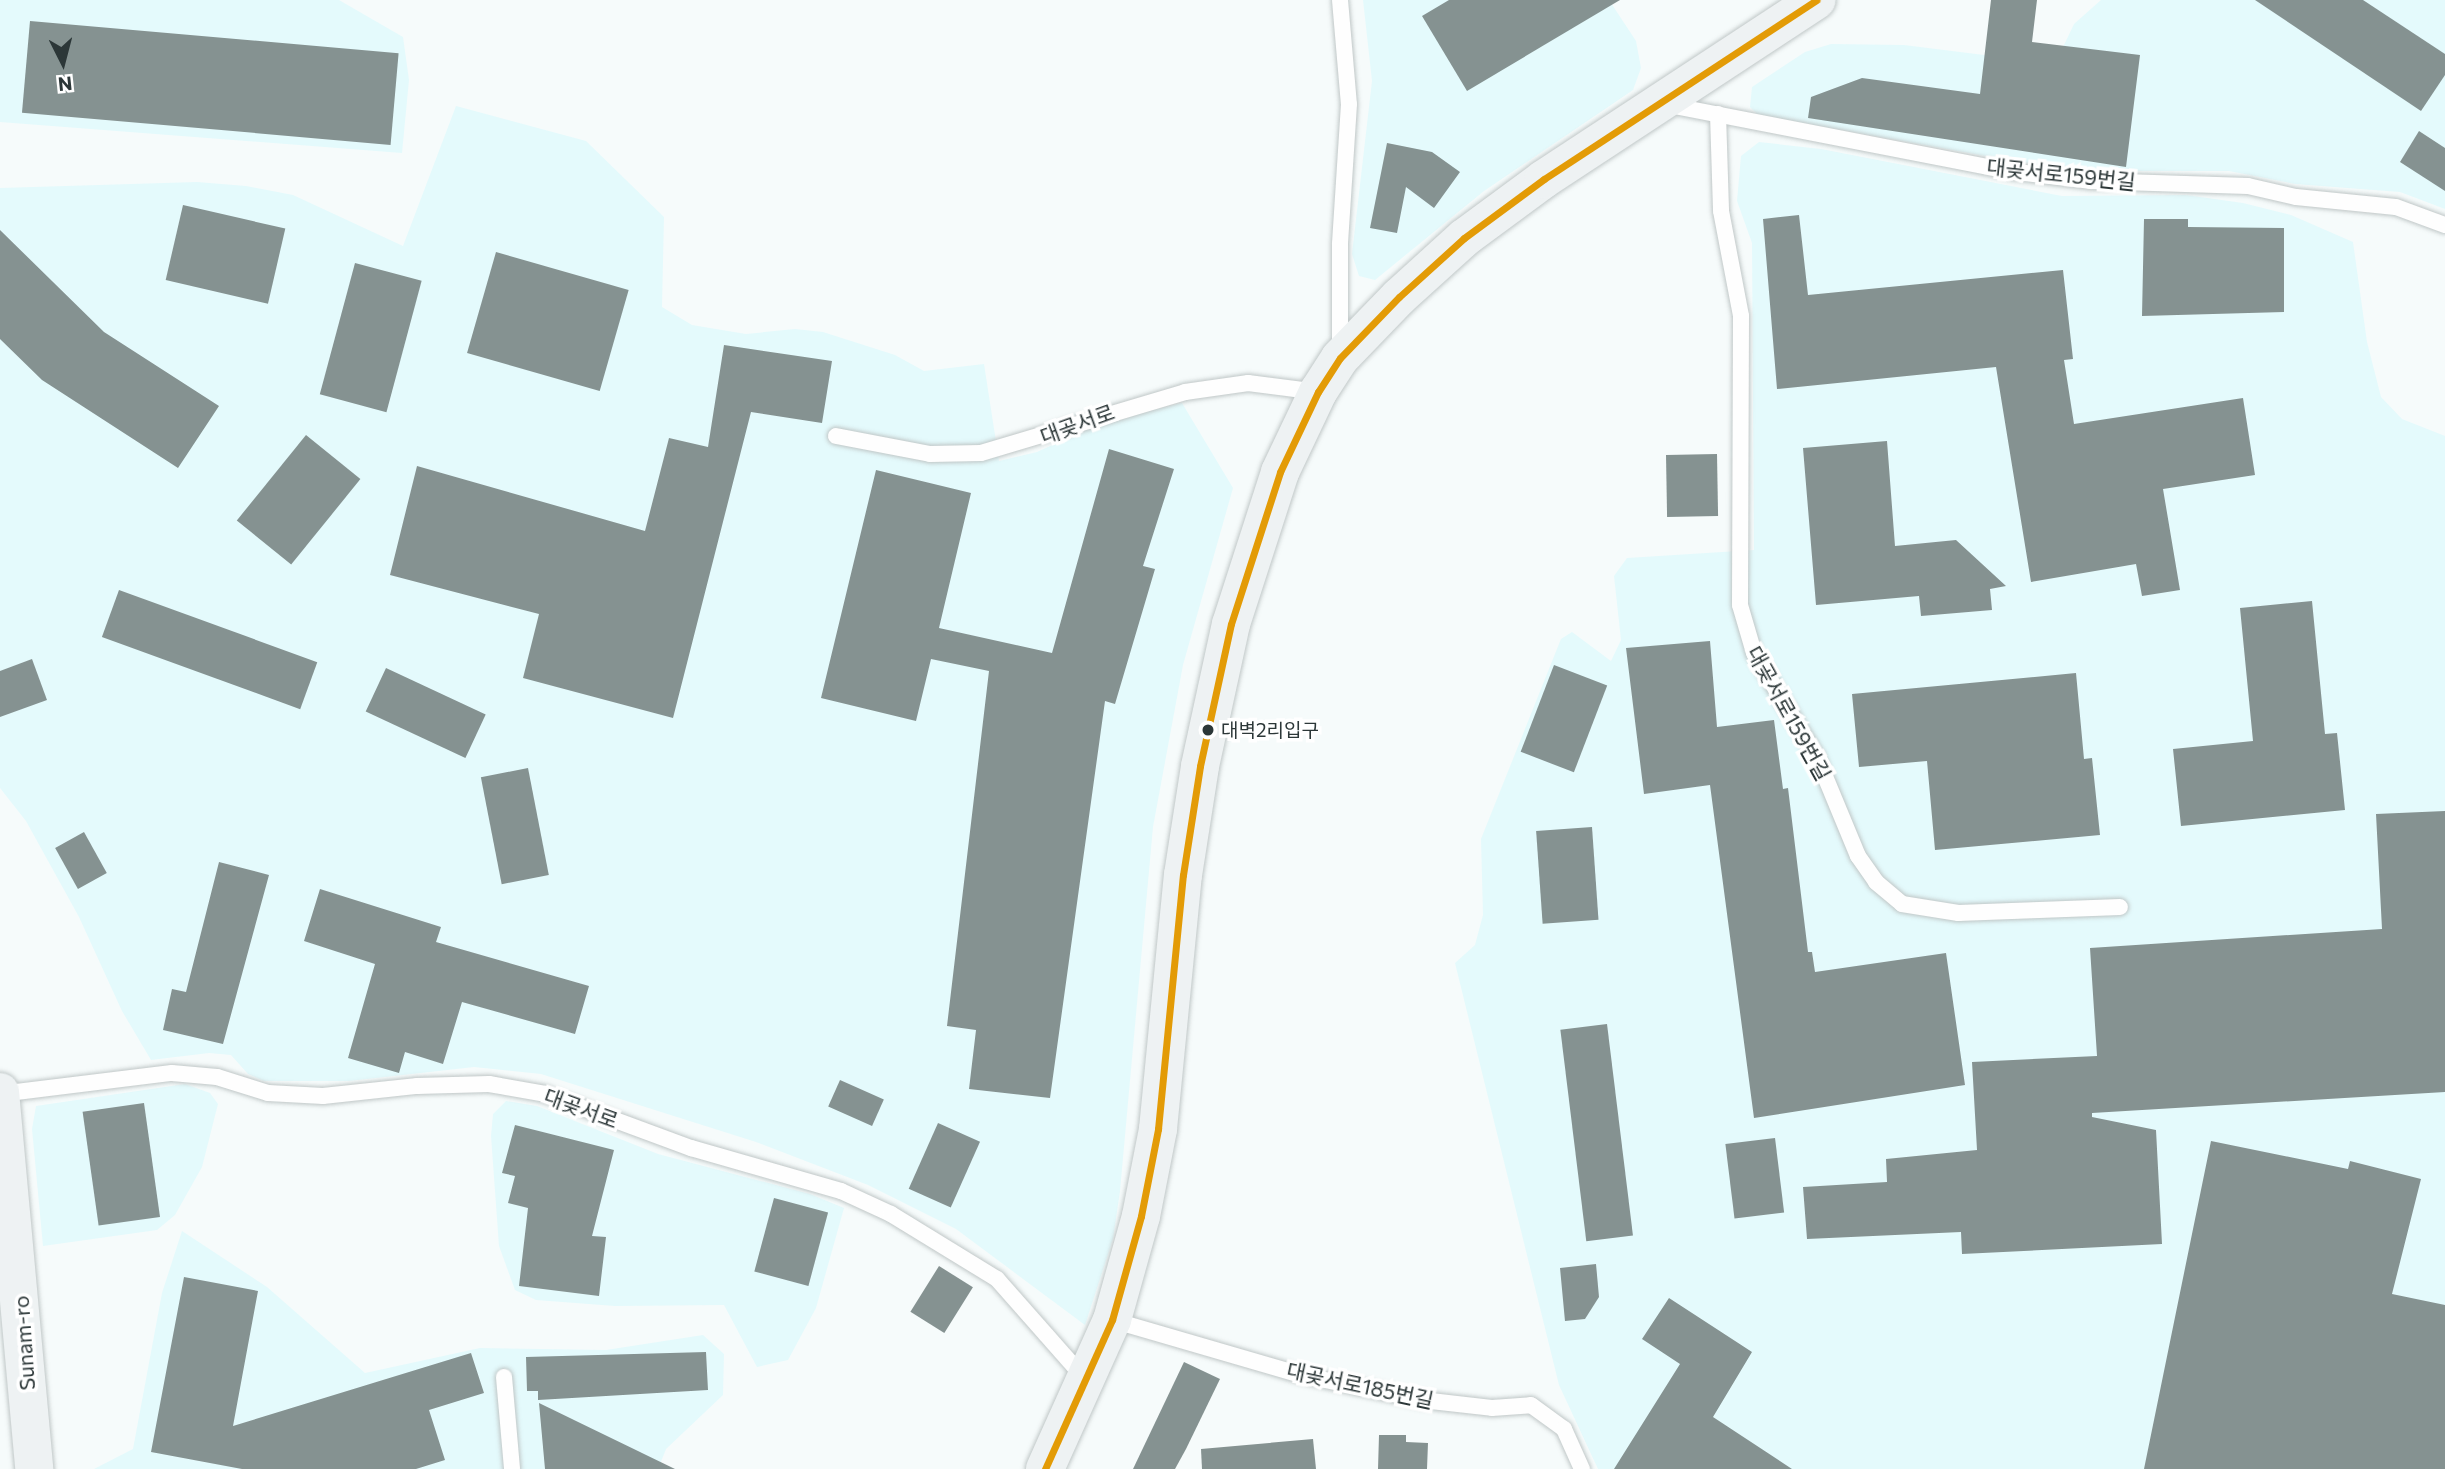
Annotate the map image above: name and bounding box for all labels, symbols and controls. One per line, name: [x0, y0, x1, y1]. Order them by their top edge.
north arrow: [28, 28, 98, 98]
text: N: [57, 72, 74, 97]
street label: 대곶서로159번길: [1985, 154, 2137, 194]
street label: 대곶서로: [1036, 399, 1118, 449]
street label: 대곶서로159번길: [1742, 641, 1836, 785]
place label: 대벽2리입구: [1221, 719, 1319, 741]
marker: 대벽2리입구: [1201, 723, 1215, 737]
street label: 대곶서로: [540, 1083, 622, 1133]
street label: Sunam-ro: [8, 1295, 40, 1391]
street label: 대곶서로185번길: [1284, 1357, 1436, 1413]

